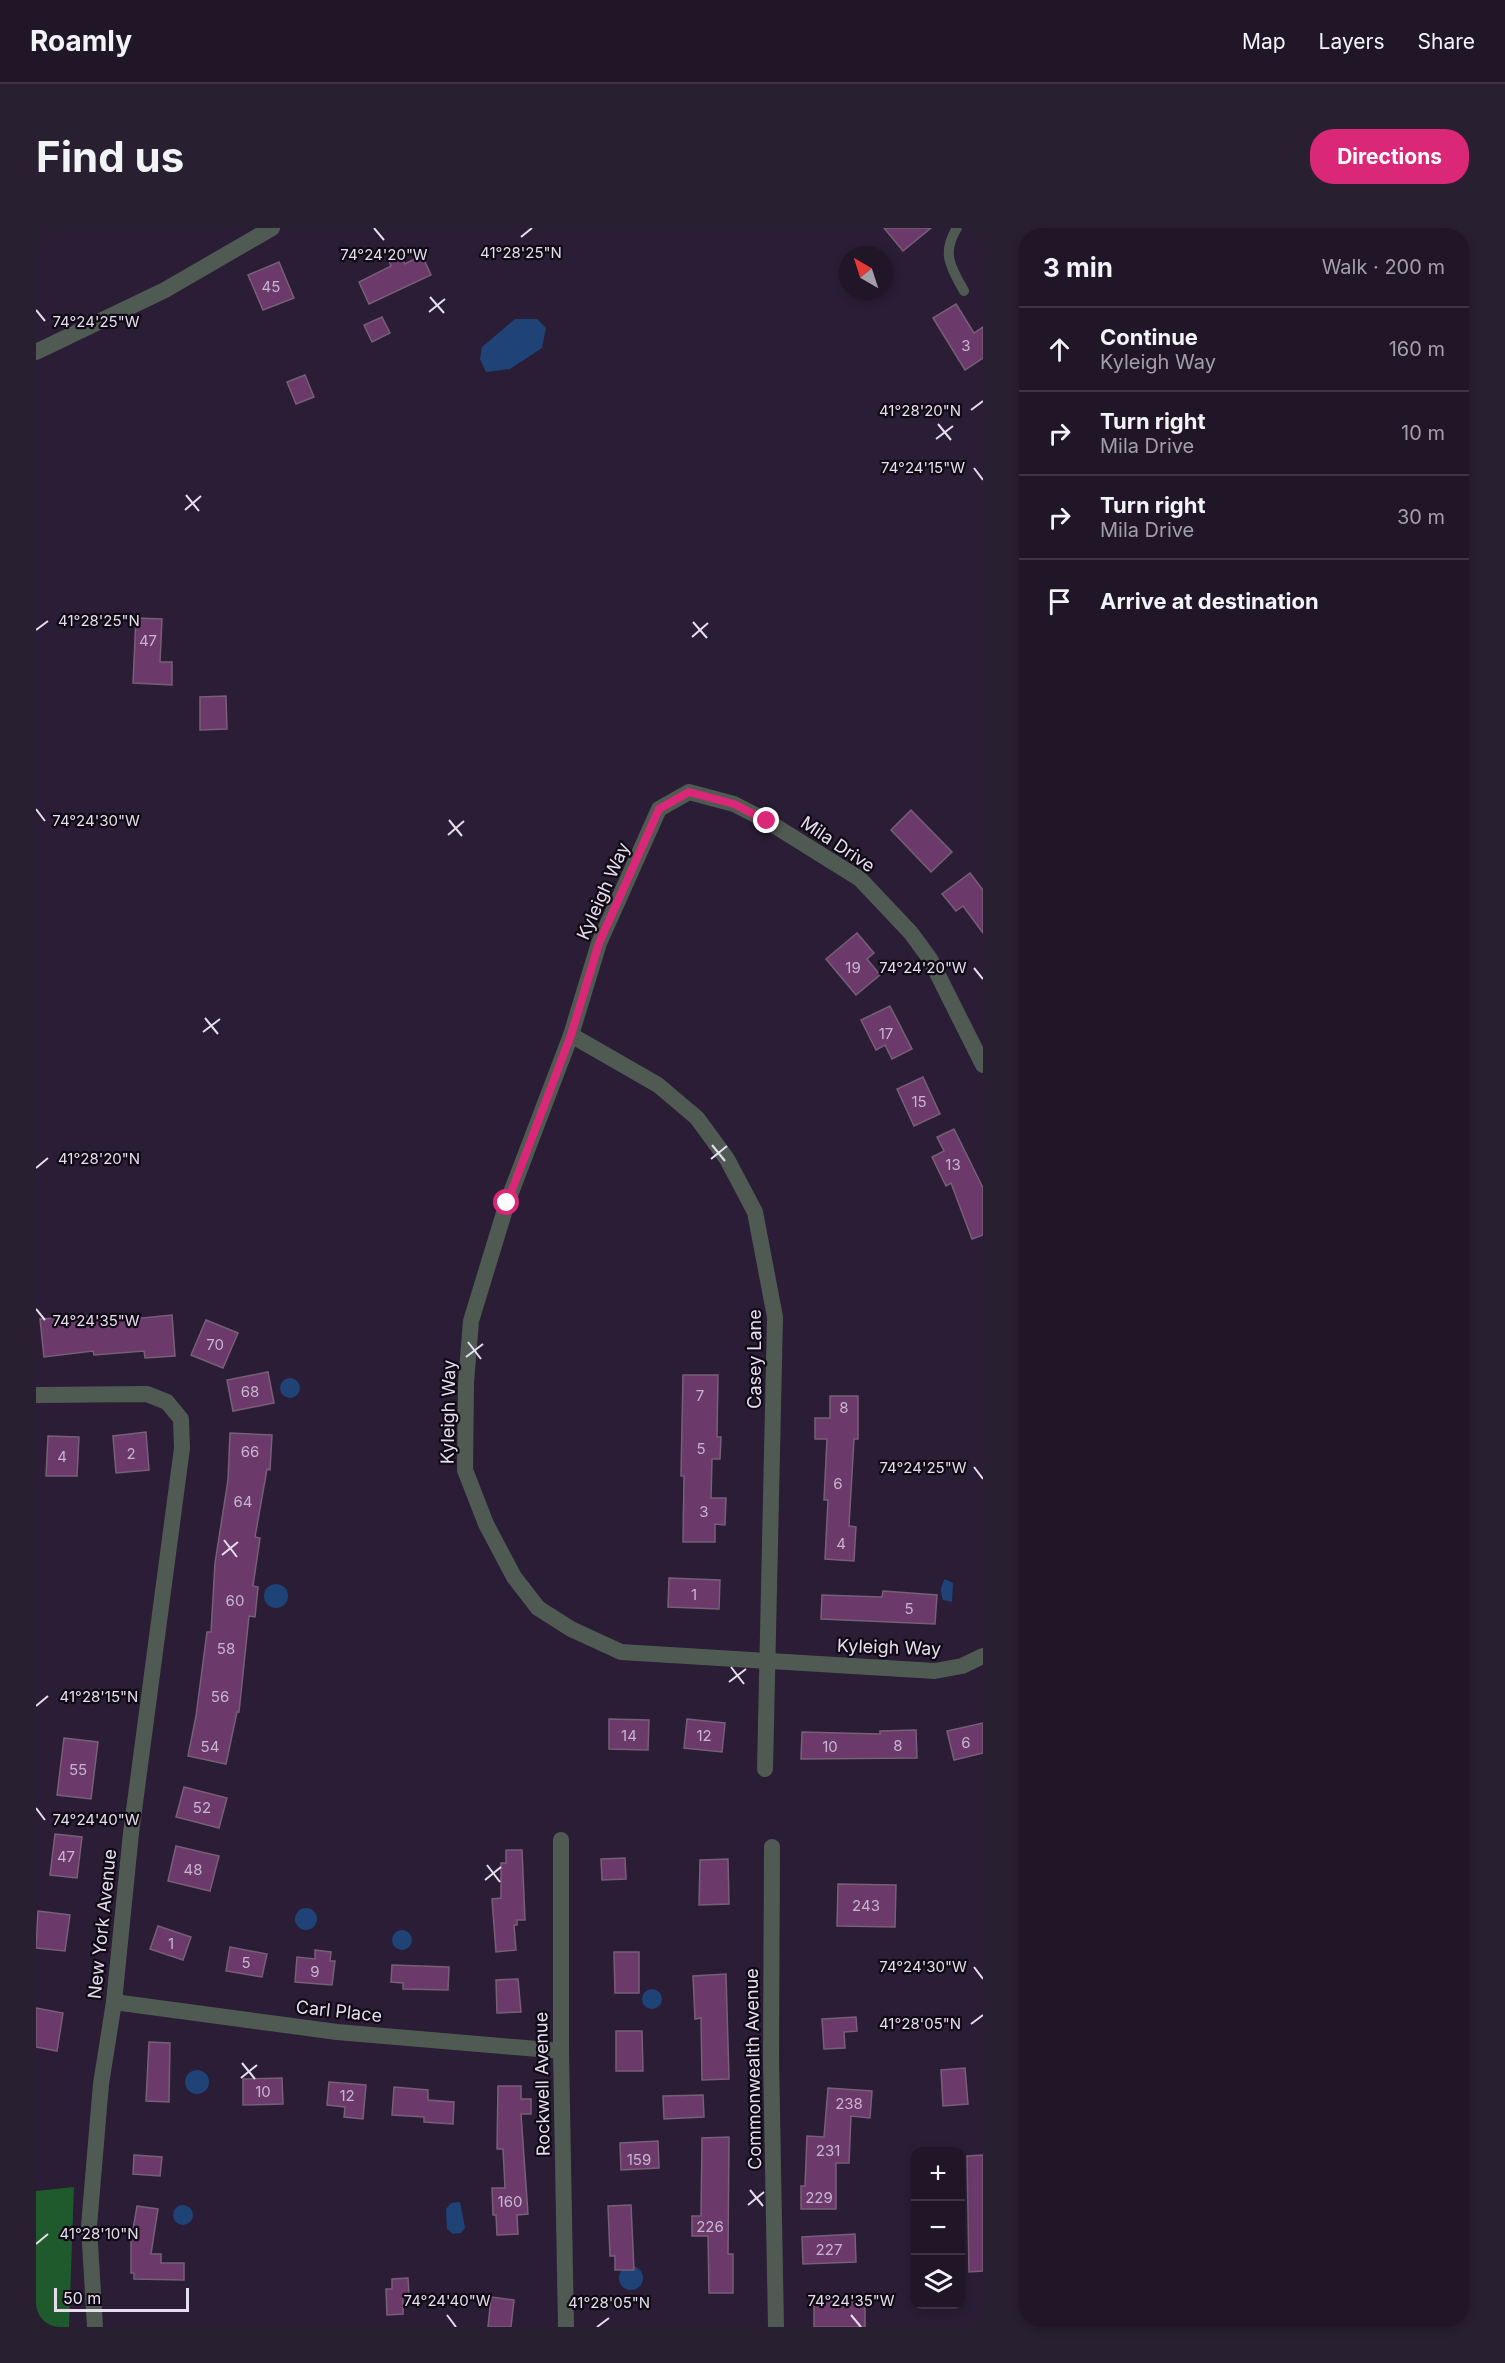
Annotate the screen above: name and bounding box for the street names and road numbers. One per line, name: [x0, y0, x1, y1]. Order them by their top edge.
street label: Mila Drive: [797, 812, 879, 876]
street label: Kyleigh Way: [572, 839, 634, 943]
street label: Casey Lane: [744, 1309, 765, 1409]
street label: Kyleigh Way: [437, 1360, 459, 1464]
street label: Kyleigh Way: [837, 1635, 941, 1659]
street label: New York Avenue: [84, 1848, 120, 2000]
street label: Commonwealth Avenue: [741, 1968, 765, 2170]
street label: Carl Place: [295, 1996, 383, 2026]
street label: Rockwell Avenue: [530, 2012, 554, 2156]

